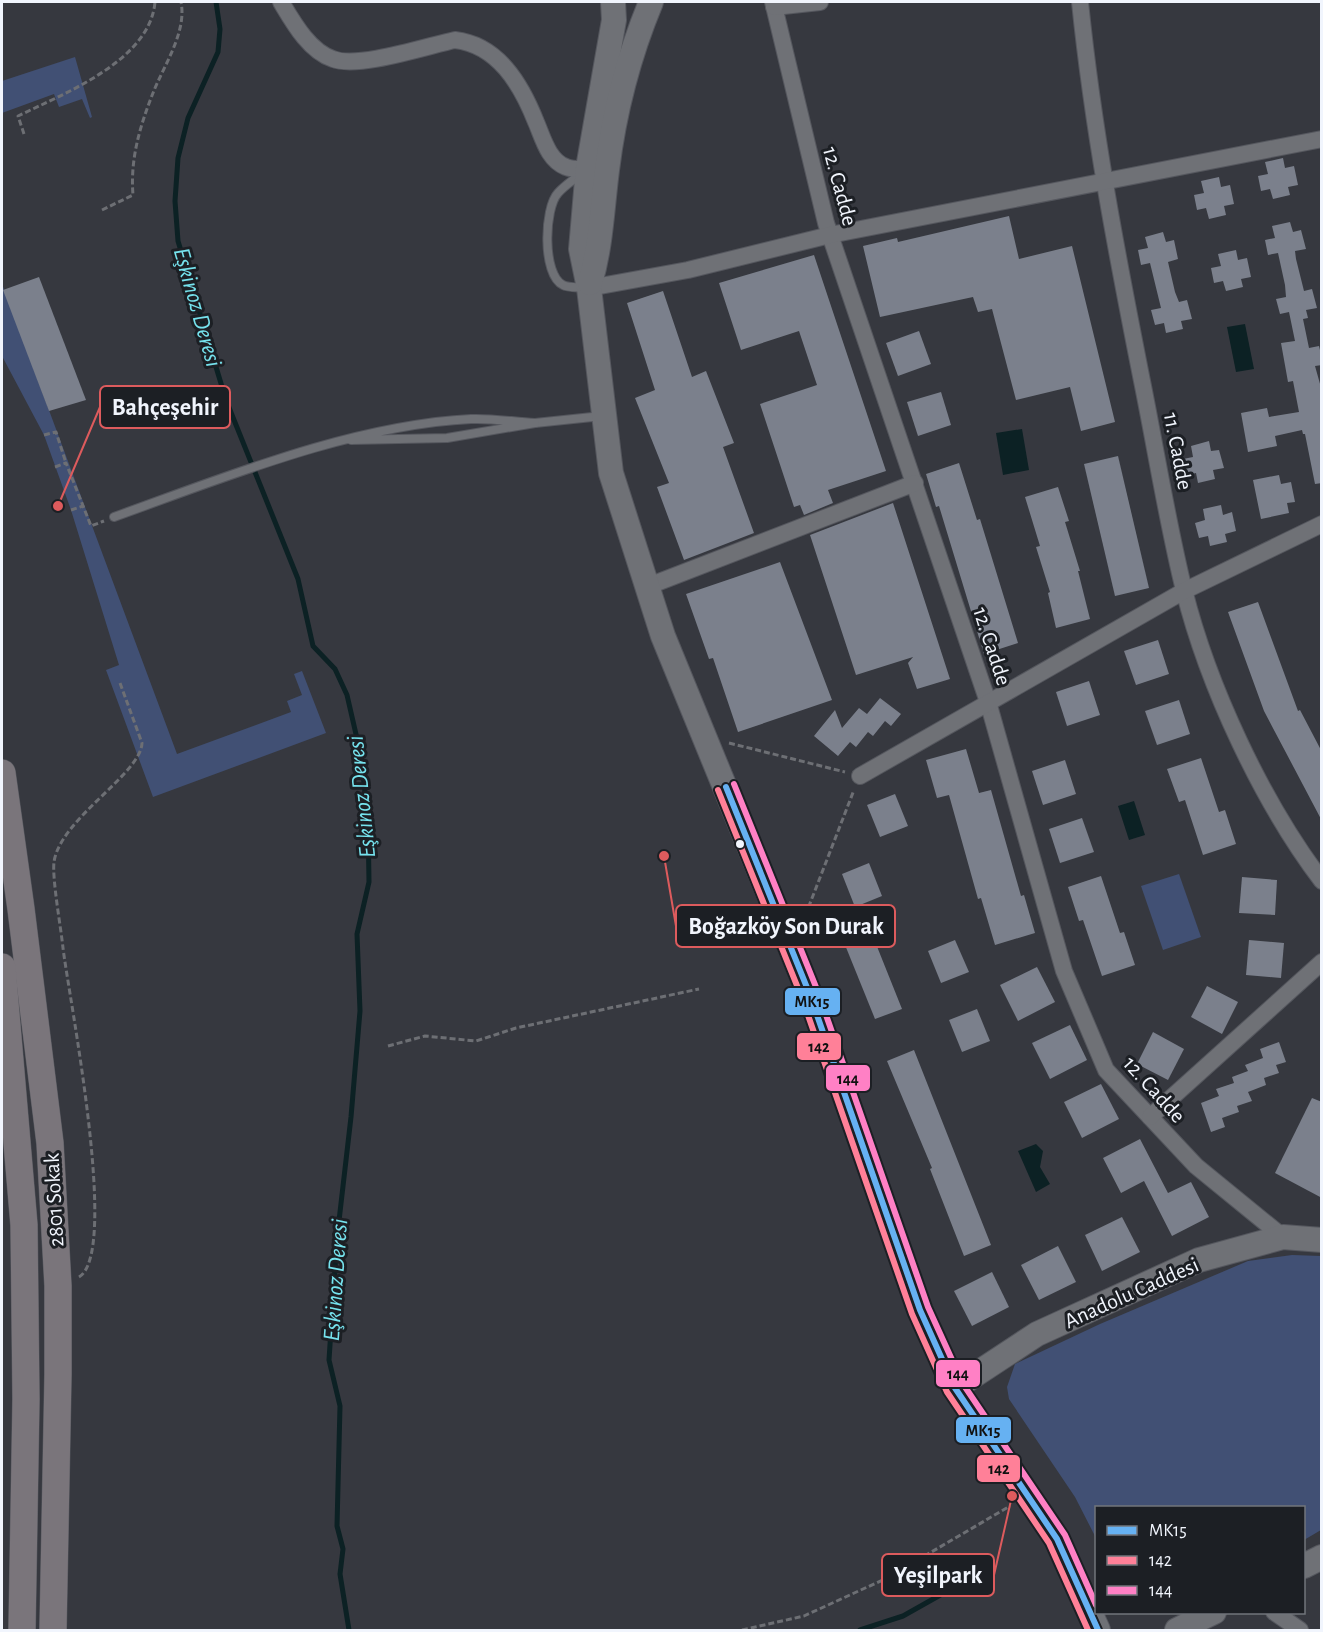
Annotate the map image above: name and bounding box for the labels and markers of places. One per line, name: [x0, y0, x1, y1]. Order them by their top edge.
callout: Bahçeşehir: [100, 386, 230, 428]
unlabelled marker: [734, 838, 746, 850]
callout: Boğazköy Son Durak: [676, 905, 895, 947]
callout: Yeşilpark: [882, 1554, 994, 1596]

